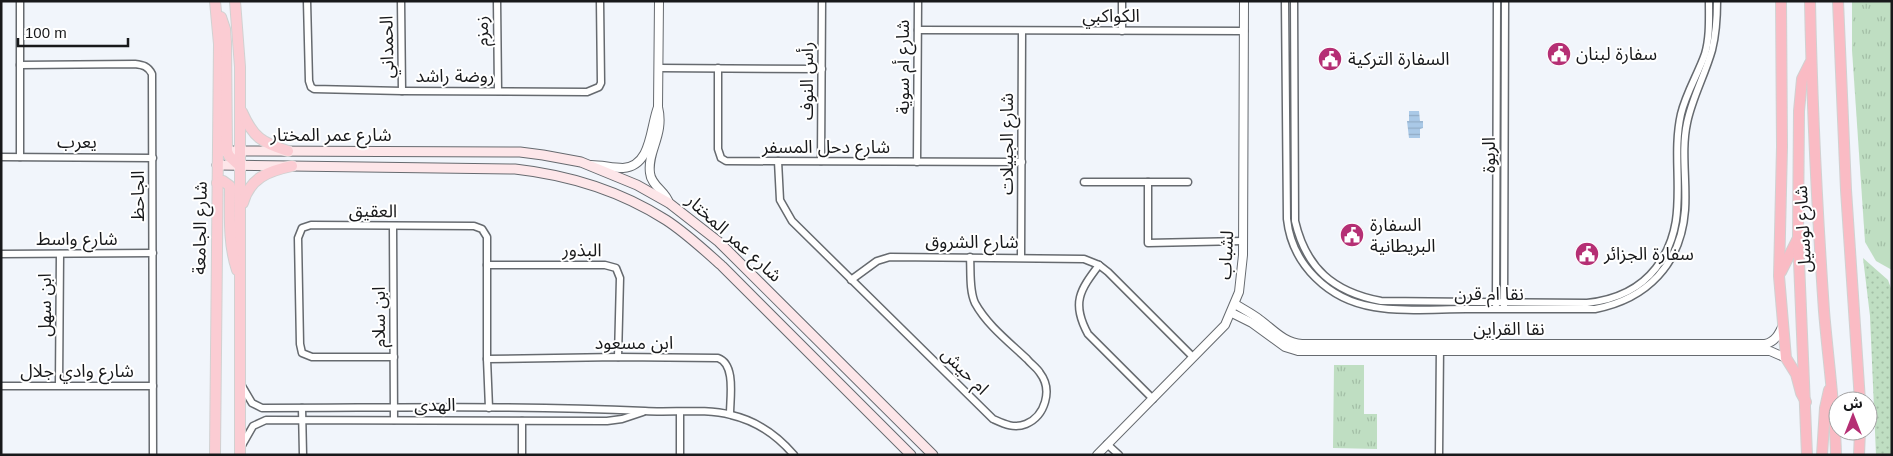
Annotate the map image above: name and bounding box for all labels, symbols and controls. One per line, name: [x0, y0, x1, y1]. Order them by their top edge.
street label: الكواكبي: [1082, 6, 1140, 29]
scale bar: [18, 15, 128, 47]
street label: الحمداني: [376, 15, 401, 79]
street label: زمزم: [472, 16, 496, 46]
street label: شارع أم سوية: [892, 20, 917, 114]
text: 100 m: [25, 24, 67, 41]
public building icon: سفارة لبنان: [1546, 41, 1572, 67]
street label: رأس النوف: [796, 42, 818, 120]
place label: سفارة لبنان: [1576, 44, 1657, 65]
public building icon: السفارة التركية: [1317, 46, 1343, 72]
place label: السفارة التركية: [1348, 49, 1450, 70]
street label: روضة راشد: [416, 66, 494, 87]
street label: شارع الجبيلات: [997, 93, 1021, 195]
street label: شارع عمر المختار: [269, 125, 392, 149]
street label: يعرب: [57, 132, 97, 153]
street label: شارع دحل المسفر: [761, 137, 890, 161]
street label: الربوة: [1479, 137, 1500, 173]
street label: الجاحظ: [128, 170, 148, 222]
street label: شارع الجامعة: [189, 181, 215, 275]
street label: شارع لوسيل: [1791, 185, 1819, 273]
street label: شارع عمر المختار: [679, 189, 786, 289]
street label: العقيق: [349, 201, 397, 222]
place label: السفارة البريطانية: [1370, 215, 1435, 257]
public building icon: السفارة البريطانية: [1339, 222, 1365, 248]
street label: شارع واسط: [36, 229, 118, 253]
street label: لشباب: [1215, 230, 1237, 280]
street label: شارع الشروق: [925, 232, 1019, 256]
street label: البذور: [561, 240, 602, 261]
public building icon: سفارة الجزائر: [1574, 241, 1600, 267]
place label: سفارة الجزائر: [1603, 244, 1694, 265]
street label: ابن سهل: [35, 273, 56, 337]
street label: نقا ام قرن: [1454, 284, 1524, 308]
street label: ابن سلام: [369, 287, 393, 347]
street label: نقا القراين: [1473, 319, 1545, 340]
street label: ابن مسعود: [595, 333, 673, 354]
street label: ام حيش: [935, 343, 993, 401]
street label: شارع وادي جلال: [20, 361, 134, 385]
north arrow: [1828, 391, 1878, 441]
street label: الهدى: [414, 395, 456, 416]
text: ش: [1843, 395, 1863, 411]

